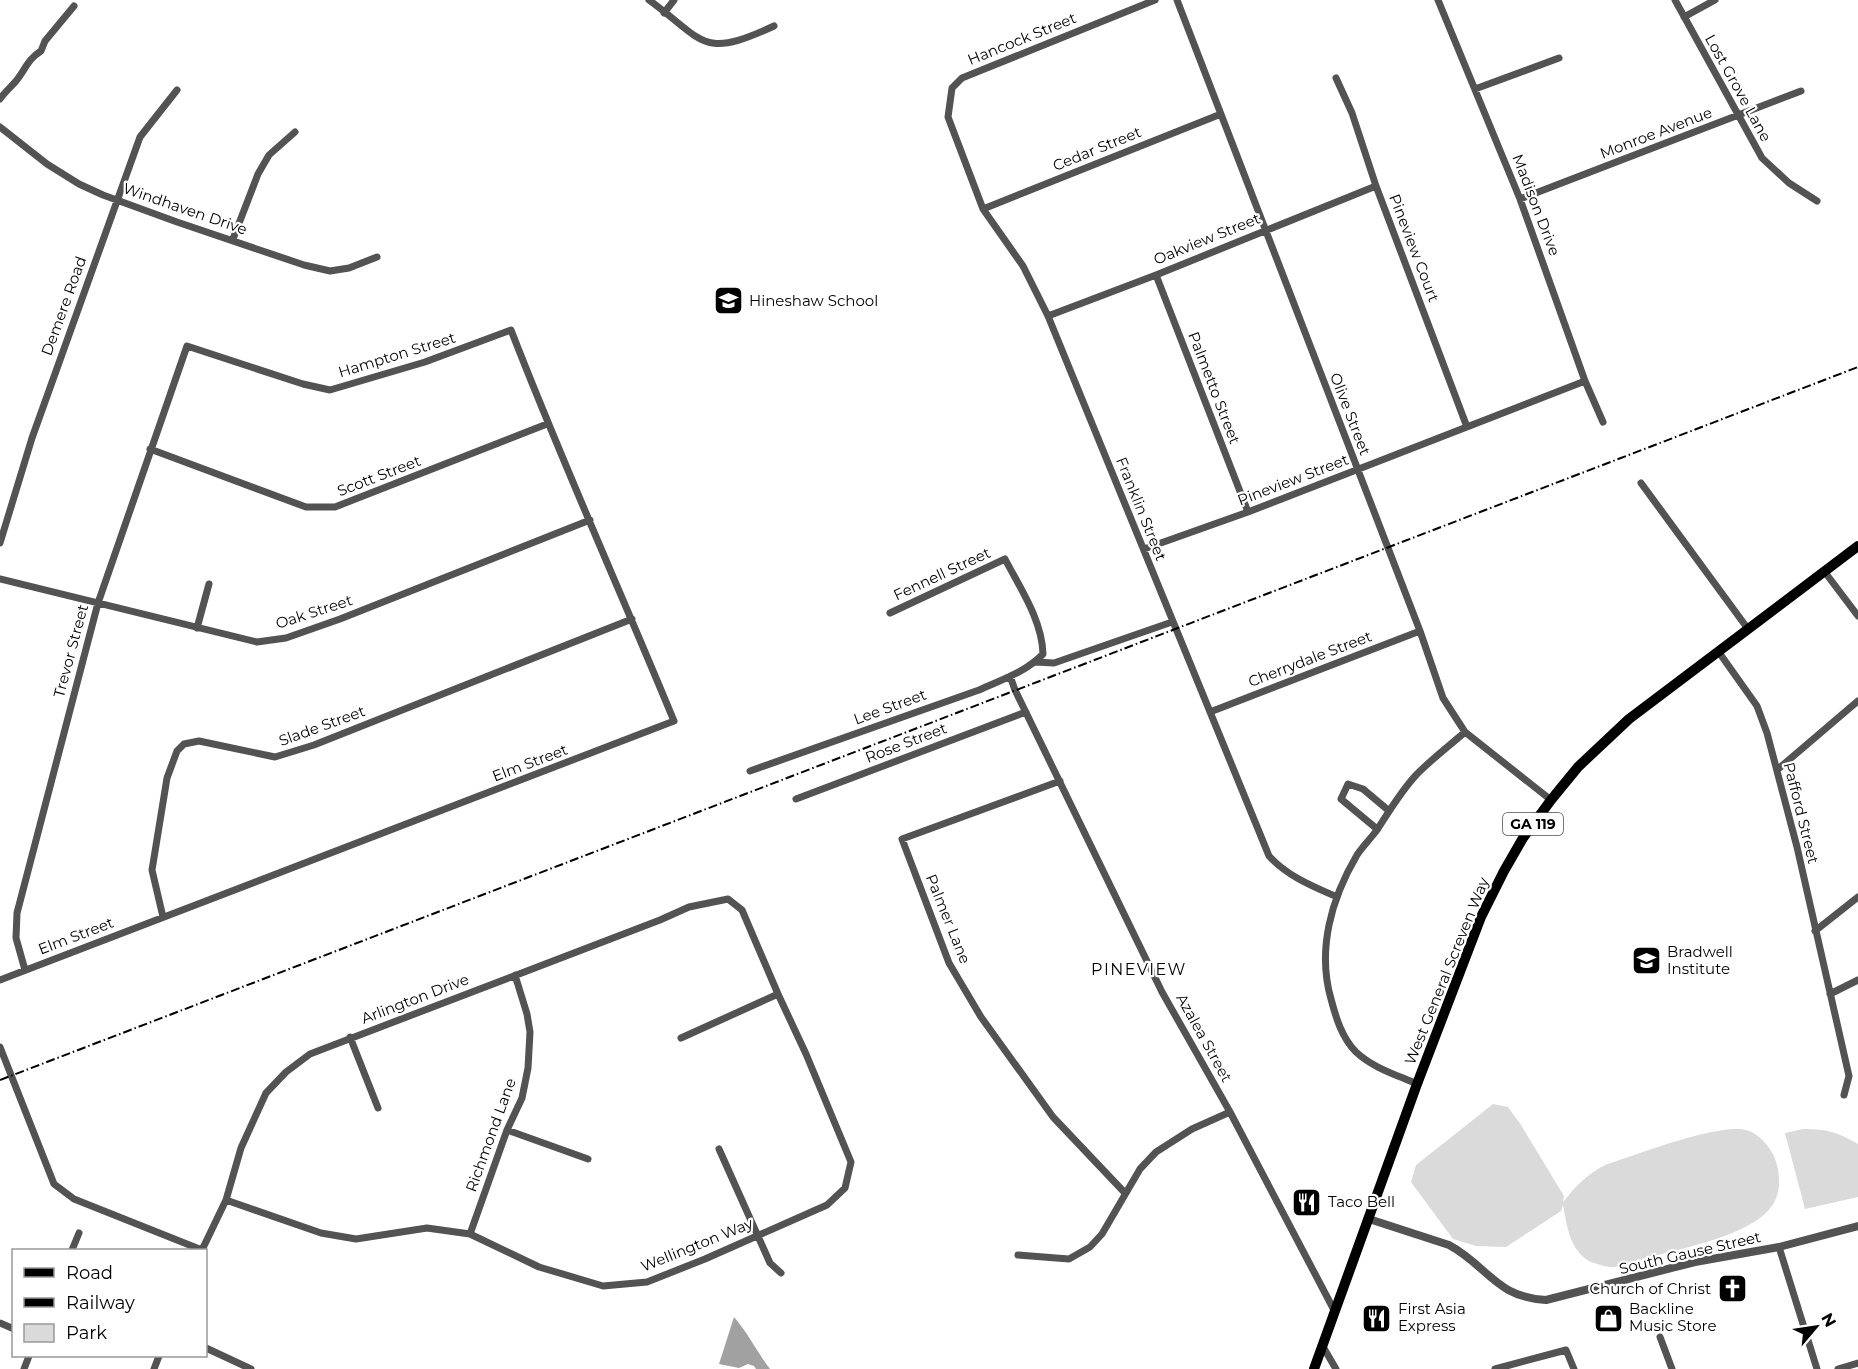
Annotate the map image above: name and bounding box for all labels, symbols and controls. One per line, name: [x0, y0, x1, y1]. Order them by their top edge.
street label: Hancock Street: [965, 8, 1079, 69]
street label: Lost Grove Lane: [1701, 31, 1776, 145]
street label: Monroe Avenue: [1597, 102, 1715, 163]
street label: Cedar Street: [1050, 122, 1144, 175]
street label: Madison Drive: [1508, 151, 1565, 258]
street label: Windhaven Drive: [121, 178, 250, 239]
street label: Pineview Court: [1385, 191, 1444, 305]
street label: Oakview Street: [1151, 208, 1263, 269]
street label: Demere Road: [37, 253, 90, 358]
school or university icon: Hineshaw School: [712, 285, 744, 317]
place label: Hineshaw School: [749, 291, 878, 310]
street label: Hampton Street: [336, 328, 458, 381]
street label: Palmetto Street: [1184, 329, 1245, 447]
street label: Olive Street: [1326, 370, 1375, 458]
street label: Pineview Street: [1235, 450, 1351, 509]
street label: Scott Street: [334, 451, 423, 500]
street label: Franklin Street: [1112, 454, 1171, 563]
street label: Fennell Street: [890, 543, 993, 604]
street label: Oak Street: [273, 590, 355, 633]
street label: Trevor Street: [49, 602, 92, 700]
street label: Cherrydale Street: [1245, 626, 1374, 691]
street label: Lee Street: [851, 685, 929, 728]
street label: Slade Street: [276, 701, 368, 750]
street label: Rose Street: [862, 718, 949, 767]
street label: Elm Street: [489, 739, 570, 786]
street label: Pafford Street: [1780, 760, 1823, 866]
road number: GA 119: [1503, 813, 1563, 835]
street label: Palmer Lane: [922, 871, 975, 967]
street label: West General Screven Way: [1400, 874, 1493, 1067]
street label: Elm Street: [35, 912, 116, 959]
place label: Bradwell Institute: [1667, 942, 1733, 978]
school or university icon: Bradwell Institute: [1630, 945, 1662, 977]
district label: PINEVIEW: [1091, 960, 1187, 979]
street label: Arlington Drive: [358, 969, 471, 1028]
street label: Azalea Street: [1172, 990, 1237, 1085]
street label: Richmond Lane: [461, 1075, 520, 1194]
restaurant icon: Taco Bell: [1291, 1186, 1323, 1218]
place label: Taco Bell: [1328, 1192, 1395, 1211]
street label: Wellington Way: [638, 1213, 756, 1276]
street label: South Gause Street: [1617, 1227, 1763, 1278]
legend: [12, 1249, 207, 1357]
text: Road: [66, 1262, 113, 1284]
church icon: Church of Christ: [1716, 1273, 1748, 1305]
place label: Church of Christ: [1589, 1279, 1711, 1298]
text: Railway: [66, 1292, 135, 1314]
north arrow: [1786, 1297, 1846, 1357]
place label: First Asia Express: [1398, 1299, 1466, 1335]
place label: Backline Music Store: [1629, 1299, 1716, 1335]
restaurant icon: First Asia Express: [1361, 1302, 1393, 1334]
shop icon: Backline Music Store: [1592, 1302, 1624, 1334]
text: N: [1817, 1310, 1840, 1330]
text: Park: [66, 1322, 107, 1344]

